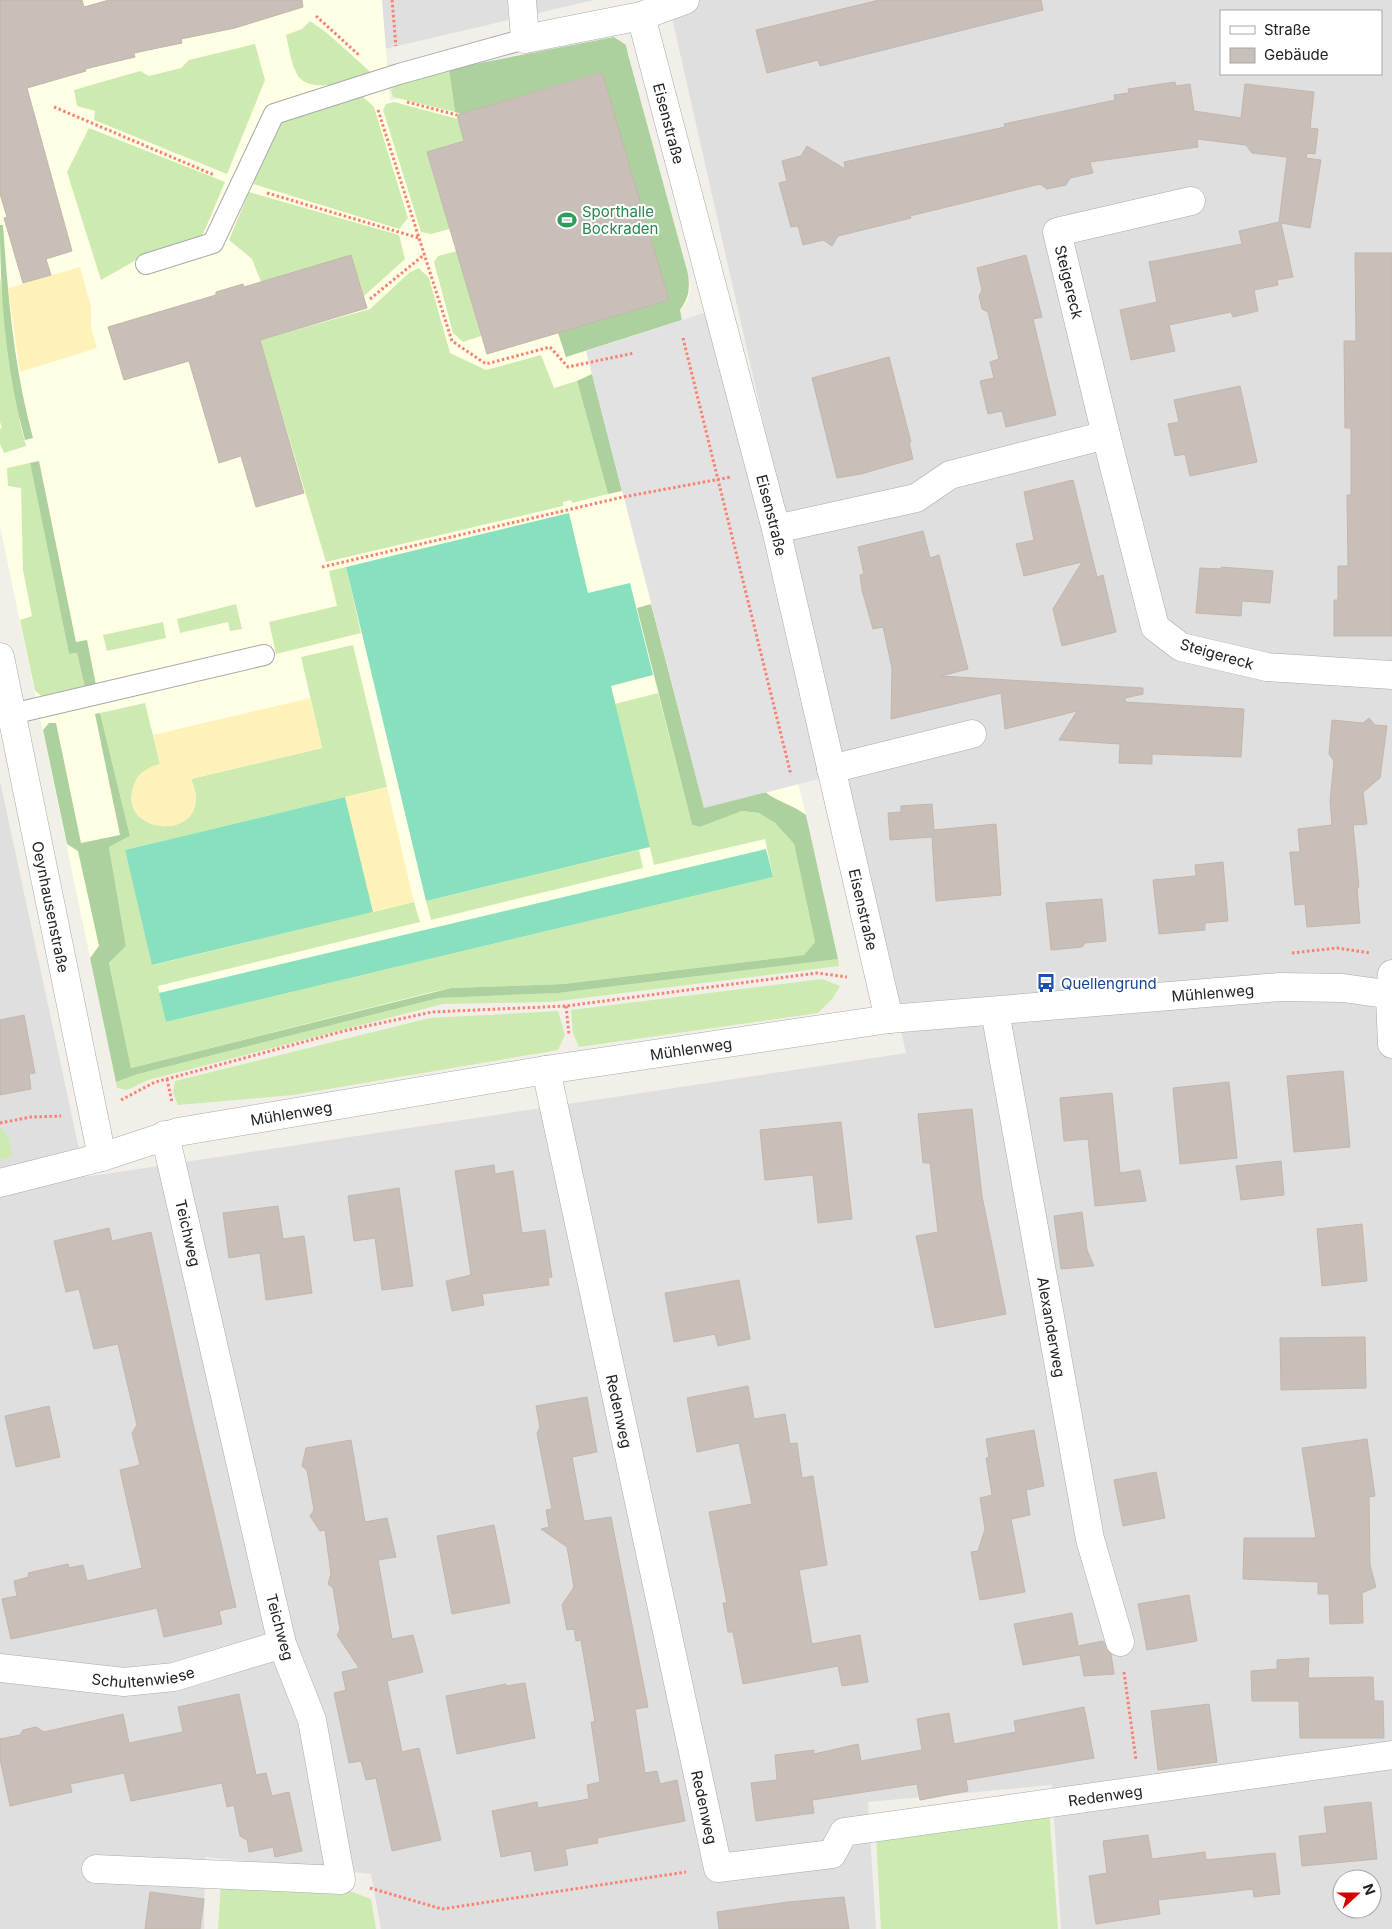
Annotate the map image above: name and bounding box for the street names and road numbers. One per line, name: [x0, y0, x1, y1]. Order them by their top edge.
street label: Eisenstraße: [649, 81, 689, 166]
street label: Steigereck: [1051, 243, 1088, 322]
street label: Eisenstraße: [753, 472, 791, 558]
street label: Steigereck: [1178, 634, 1257, 674]
street label: Oeynhausenstraße: [28, 839, 74, 974]
street label: Eisenstraße: [845, 867, 882, 952]
street label: Mühlenweg: [1171, 980, 1255, 1005]
street label: Mühlenweg: [649, 1033, 733, 1064]
street label: Mühlenweg: [249, 1097, 333, 1129]
street label: Teichweg: [171, 1198, 205, 1268]
street label: Alexanderweg: [1033, 1275, 1070, 1379]
street label: Redenweg: [602, 1373, 637, 1450]
street label: Teichweg: [262, 1592, 298, 1662]
street label: Schultenwiese: [91, 1662, 197, 1692]
street label: Redenweg: [688, 1768, 722, 1846]
street label: Redenweg: [1067, 1781, 1144, 1810]

